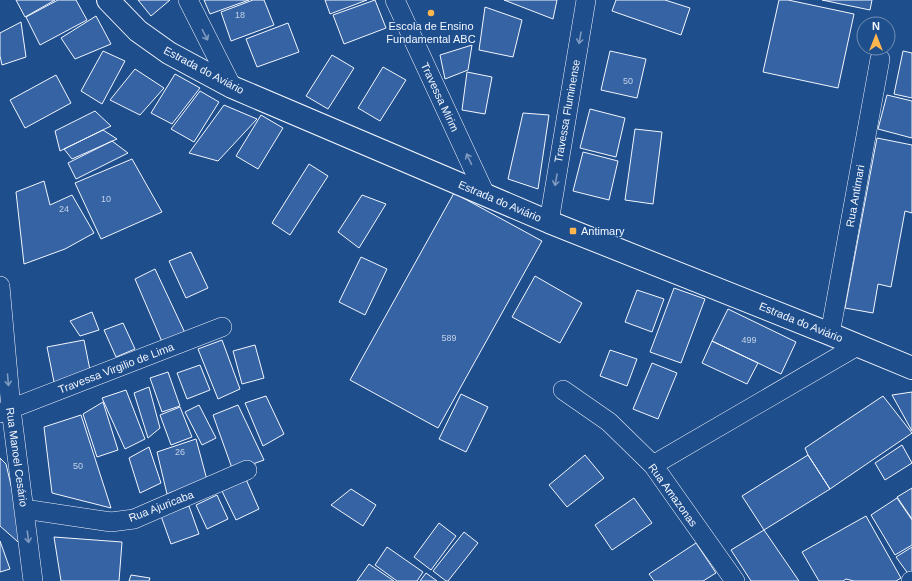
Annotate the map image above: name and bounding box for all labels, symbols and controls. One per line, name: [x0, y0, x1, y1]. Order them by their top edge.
marker: Escola de Ensino Fundamental ABC: [426, 8, 436, 18]
house number: 18: [235, 10, 245, 20]
north arrow: [856, 16, 896, 56]
place label: Escola de Ensino Fundamental ABC: [386, 20, 476, 45]
text: N: [872, 20, 880, 32]
one-way arrow: [202, 29, 210, 41]
one-way arrow: [575, 32, 583, 45]
street label: Estrada do Aviário: [162, 44, 246, 96]
street label: Travessa Fluminense: [552, 58, 582, 164]
street label: Travessa Mirim: [419, 61, 461, 133]
house number: 50: [623, 76, 633, 86]
one-way arrow: [465, 153, 472, 165]
street label: Rua Antimari: [844, 164, 866, 228]
one-way arrow: [551, 174, 559, 187]
street label: Estrada do Aviário: [457, 178, 543, 224]
house number: 10: [101, 194, 111, 204]
house number: 24: [59, 204, 69, 214]
place label: Antimary: [581, 225, 625, 237]
marker: Antimary: [568, 226, 578, 236]
street label: Estrada do Aviário: [757, 300, 845, 344]
house number: 589: [441, 333, 457, 343]
house number: 499: [741, 335, 757, 345]
street label: Travessa Virgilio de Lima: [56, 340, 176, 396]
one-way arrow: [5, 373, 12, 386]
street label: Rua Manoel Cesário: [4, 407, 30, 507]
house number: 26: [175, 447, 185, 457]
house number: 50: [73, 461, 83, 471]
street label: Rua Amazonas: [646, 461, 700, 529]
street label: Rua Ajuricaba: [127, 488, 196, 524]
one-way arrow: [24, 530, 31, 543]

